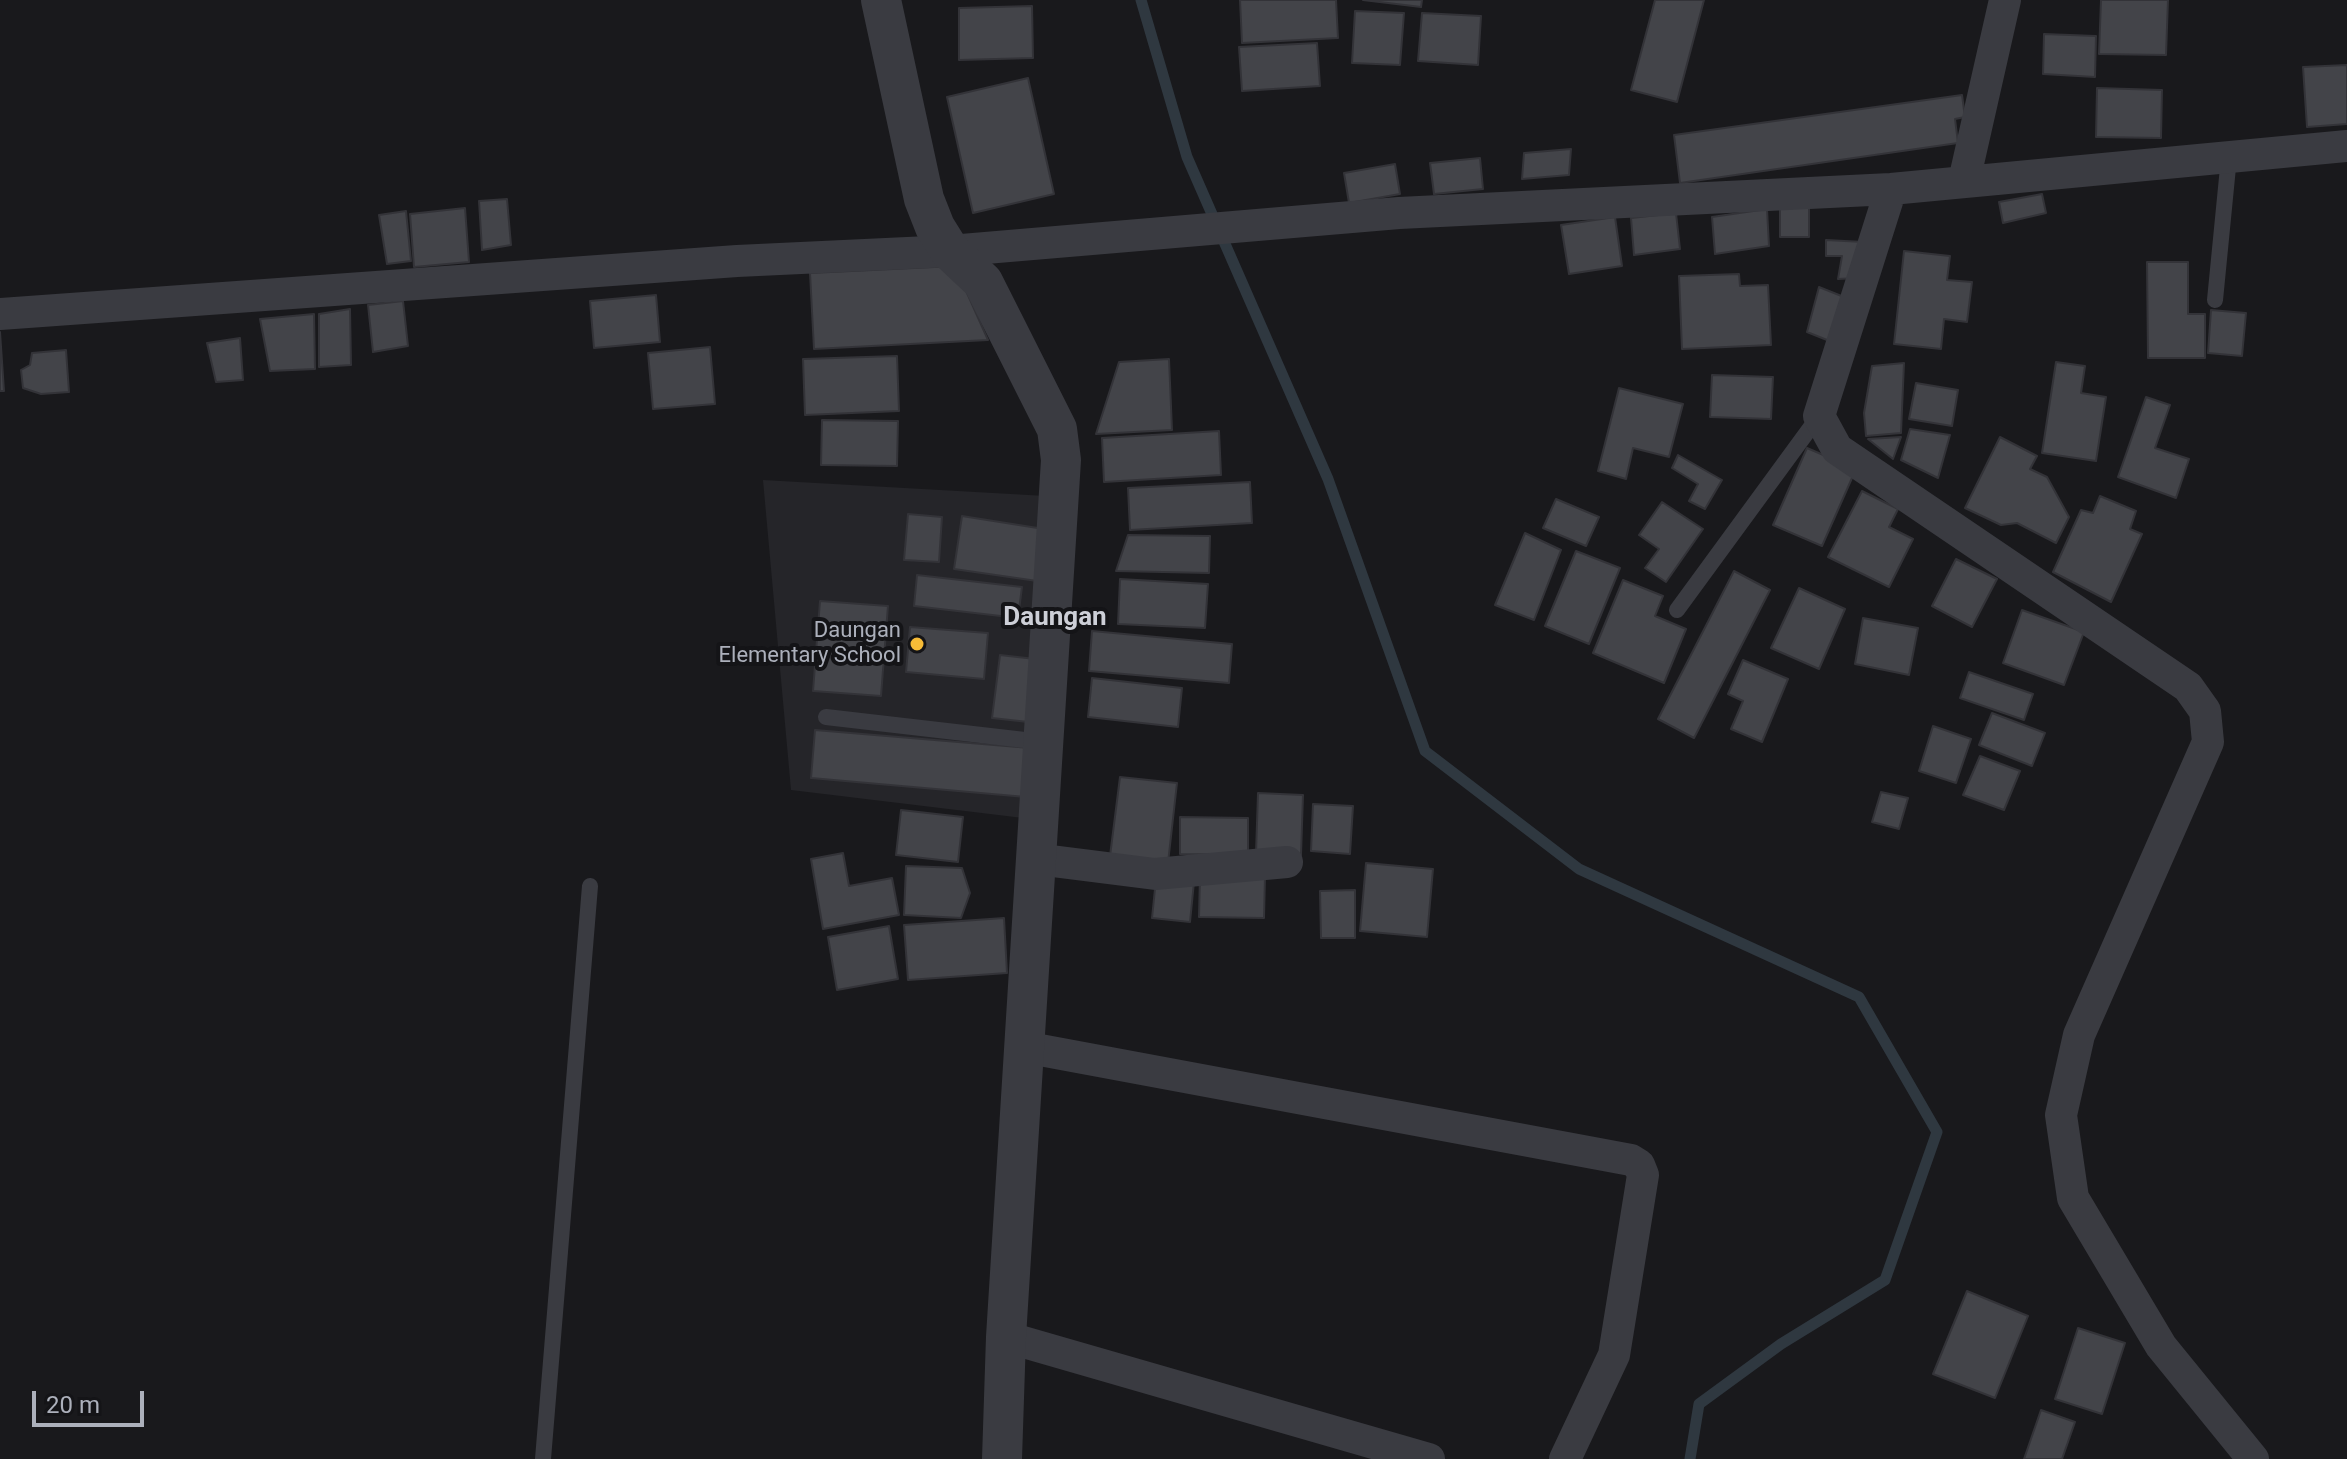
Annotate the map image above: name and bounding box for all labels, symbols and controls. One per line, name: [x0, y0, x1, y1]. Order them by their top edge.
district label: Daungan: [1003, 602, 1107, 634]
place label: Daungan Elementary School: [719, 618, 901, 670]
marker: Daungan Elementary School: [908, 635, 926, 653]
scale bar: [36, 1375, 148, 1425]
text: 20 m: [46, 1391, 100, 1419]

